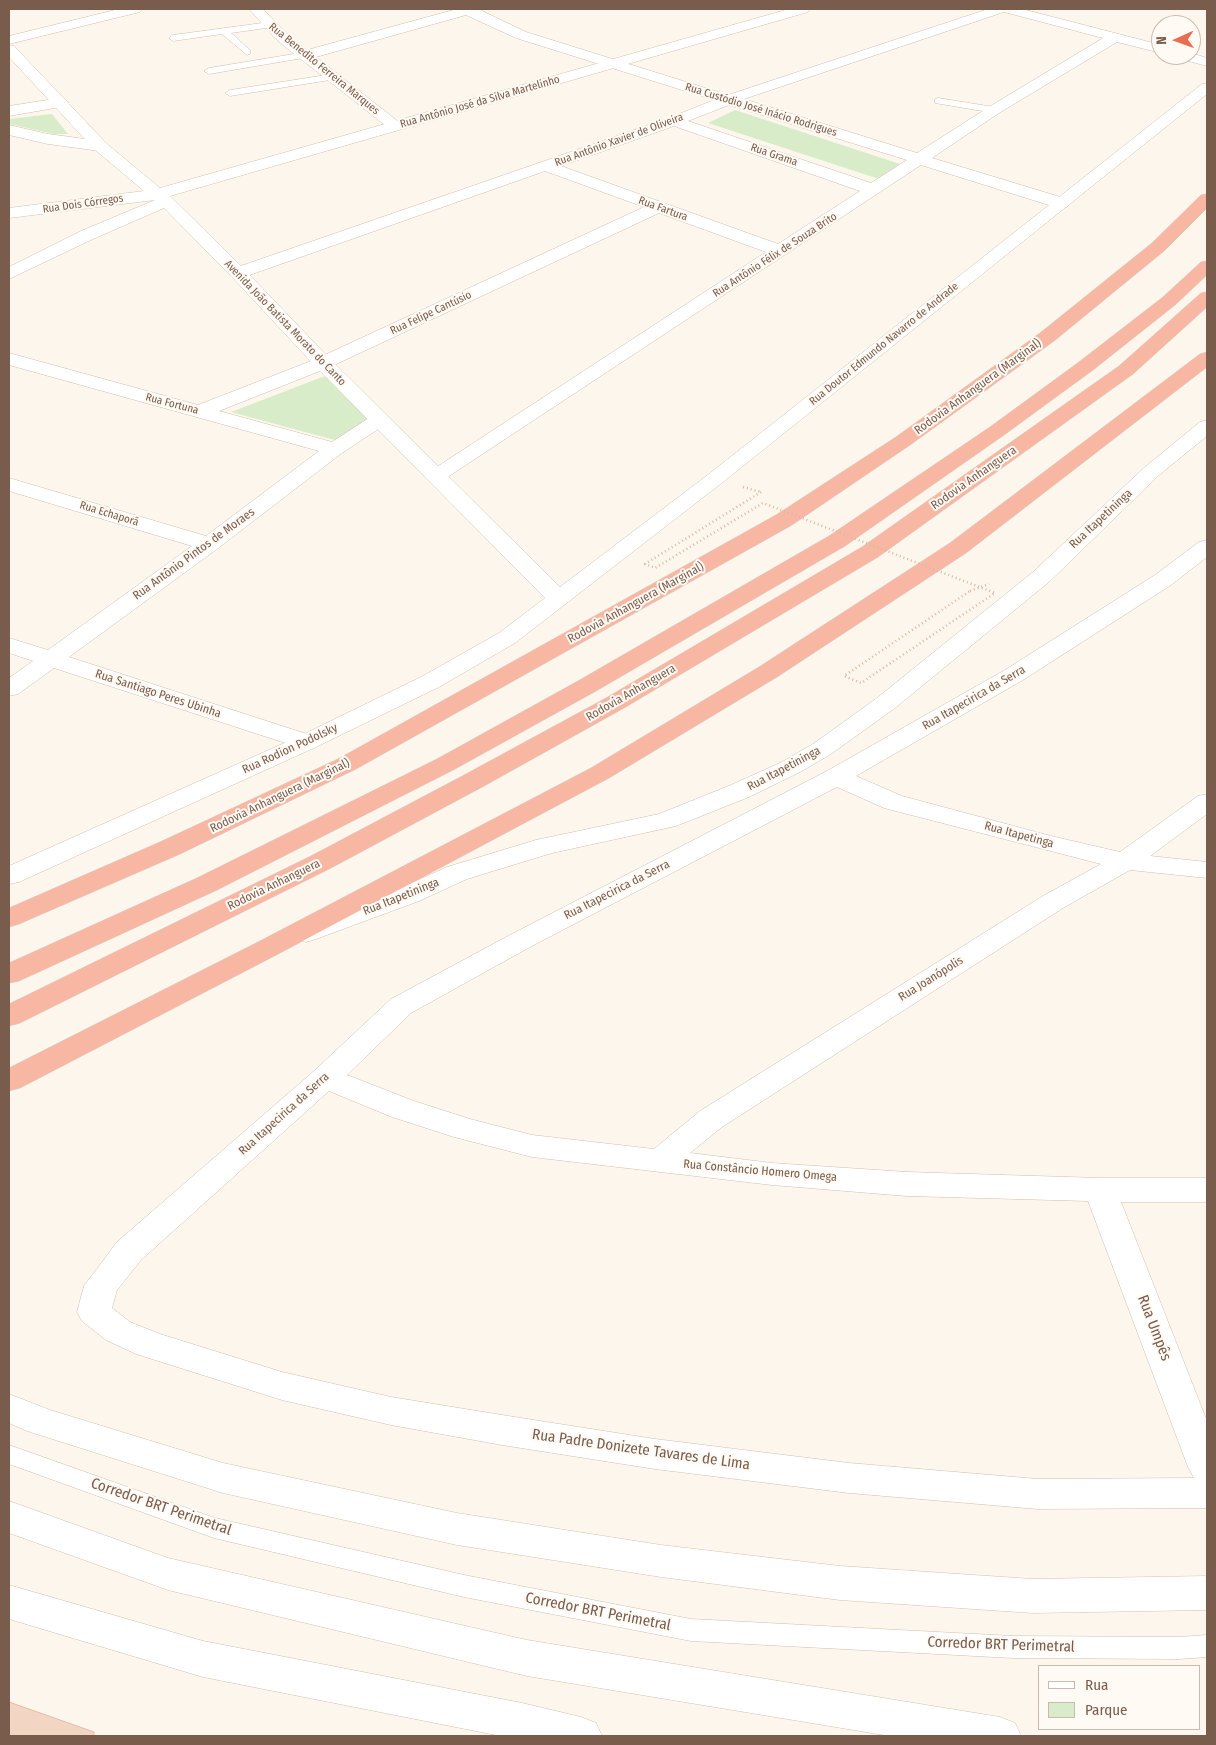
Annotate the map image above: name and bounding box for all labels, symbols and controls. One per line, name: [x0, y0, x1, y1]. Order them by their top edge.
north arrow: [1151, 15, 1201, 65]
street label: Rua Benedito Ferreira Marques: [266, 20, 382, 118]
text: N: [1153, 36, 1170, 45]
street label: Rua Antônio José da Silva Martelinho: [399, 73, 561, 131]
street label: Rua Custódio José Inácio Rodrigues: [683, 81, 839, 139]
street label: Rua Antônio Xavier de Oliveira: [553, 111, 685, 169]
street label: Rua Grama: [749, 141, 799, 169]
street label: Rua Dois Córregos: [42, 192, 124, 216]
street label: Rua Fartura: [637, 194, 689, 224]
street label: Rua Antônio Félix de Souza Brito: [710, 210, 840, 300]
street label: Avenida João Batista Morato do Canto: [221, 257, 349, 389]
street label: Rua Doutor Edmundo Navarro de Andrade: [807, 280, 961, 408]
street label: Rua Felipe Cantúsio: [388, 288, 474, 338]
street label: Rodovia Anhanguera (Marginal): [912, 336, 1044, 438]
street label: Rua Fortuna: [144, 391, 200, 417]
street label: Rodovia Anhanguera: [928, 443, 1020, 513]
street label: Rua Itapetininga: [1067, 486, 1135, 552]
street label: Rua Echaporã: [78, 499, 140, 529]
street label: Rua Antônio Pintos de Moraes: [130, 505, 258, 603]
street label: Rodovia Anhanguera (Marginal): [565, 560, 707, 646]
street label: Rodovia Anhanguera: [584, 662, 678, 724]
street label: Rua Itapecirica da Serra: [920, 663, 1028, 733]
street label: Rua Santiago Peres Ubinha: [93, 667, 223, 721]
street label: Rua Rodion Podolsky: [240, 721, 340, 777]
street label: Rua Itapetininga: [745, 744, 823, 794]
street label: Rodovia Anhanguera (Marginal): [208, 756, 352, 836]
street label: Rua Itapetinga: [983, 819, 1055, 851]
street label: Rodovia Anhanguera: [225, 856, 323, 914]
street label: Rua Itapecirica da Serra: [562, 857, 672, 923]
street label: Rua Itapetininga: [361, 875, 441, 919]
street label: Rua Joanópolis: [896, 953, 966, 1005]
street label: Rua Itapecirica da Serra: [236, 1070, 332, 1158]
street label: Rua Constâncio Homero Omega: [683, 1157, 837, 1185]
street label: Rua Umpês: [1133, 1293, 1175, 1363]
street label: Rua Padre Donizete Tavares de Lima: [531, 1426, 751, 1474]
street label: Corredor BRT Perimetral: [88, 1474, 234, 1540]
street label: Corredor BRT Perimetral: [524, 1589, 672, 1635]
street label: Corredor BRT Perimetral: [927, 1633, 1075, 1657]
legend: [1038, 1665, 1201, 1730]
text: Rua: [1085, 1676, 1108, 1694]
text: Parque: [1085, 1701, 1128, 1719]

